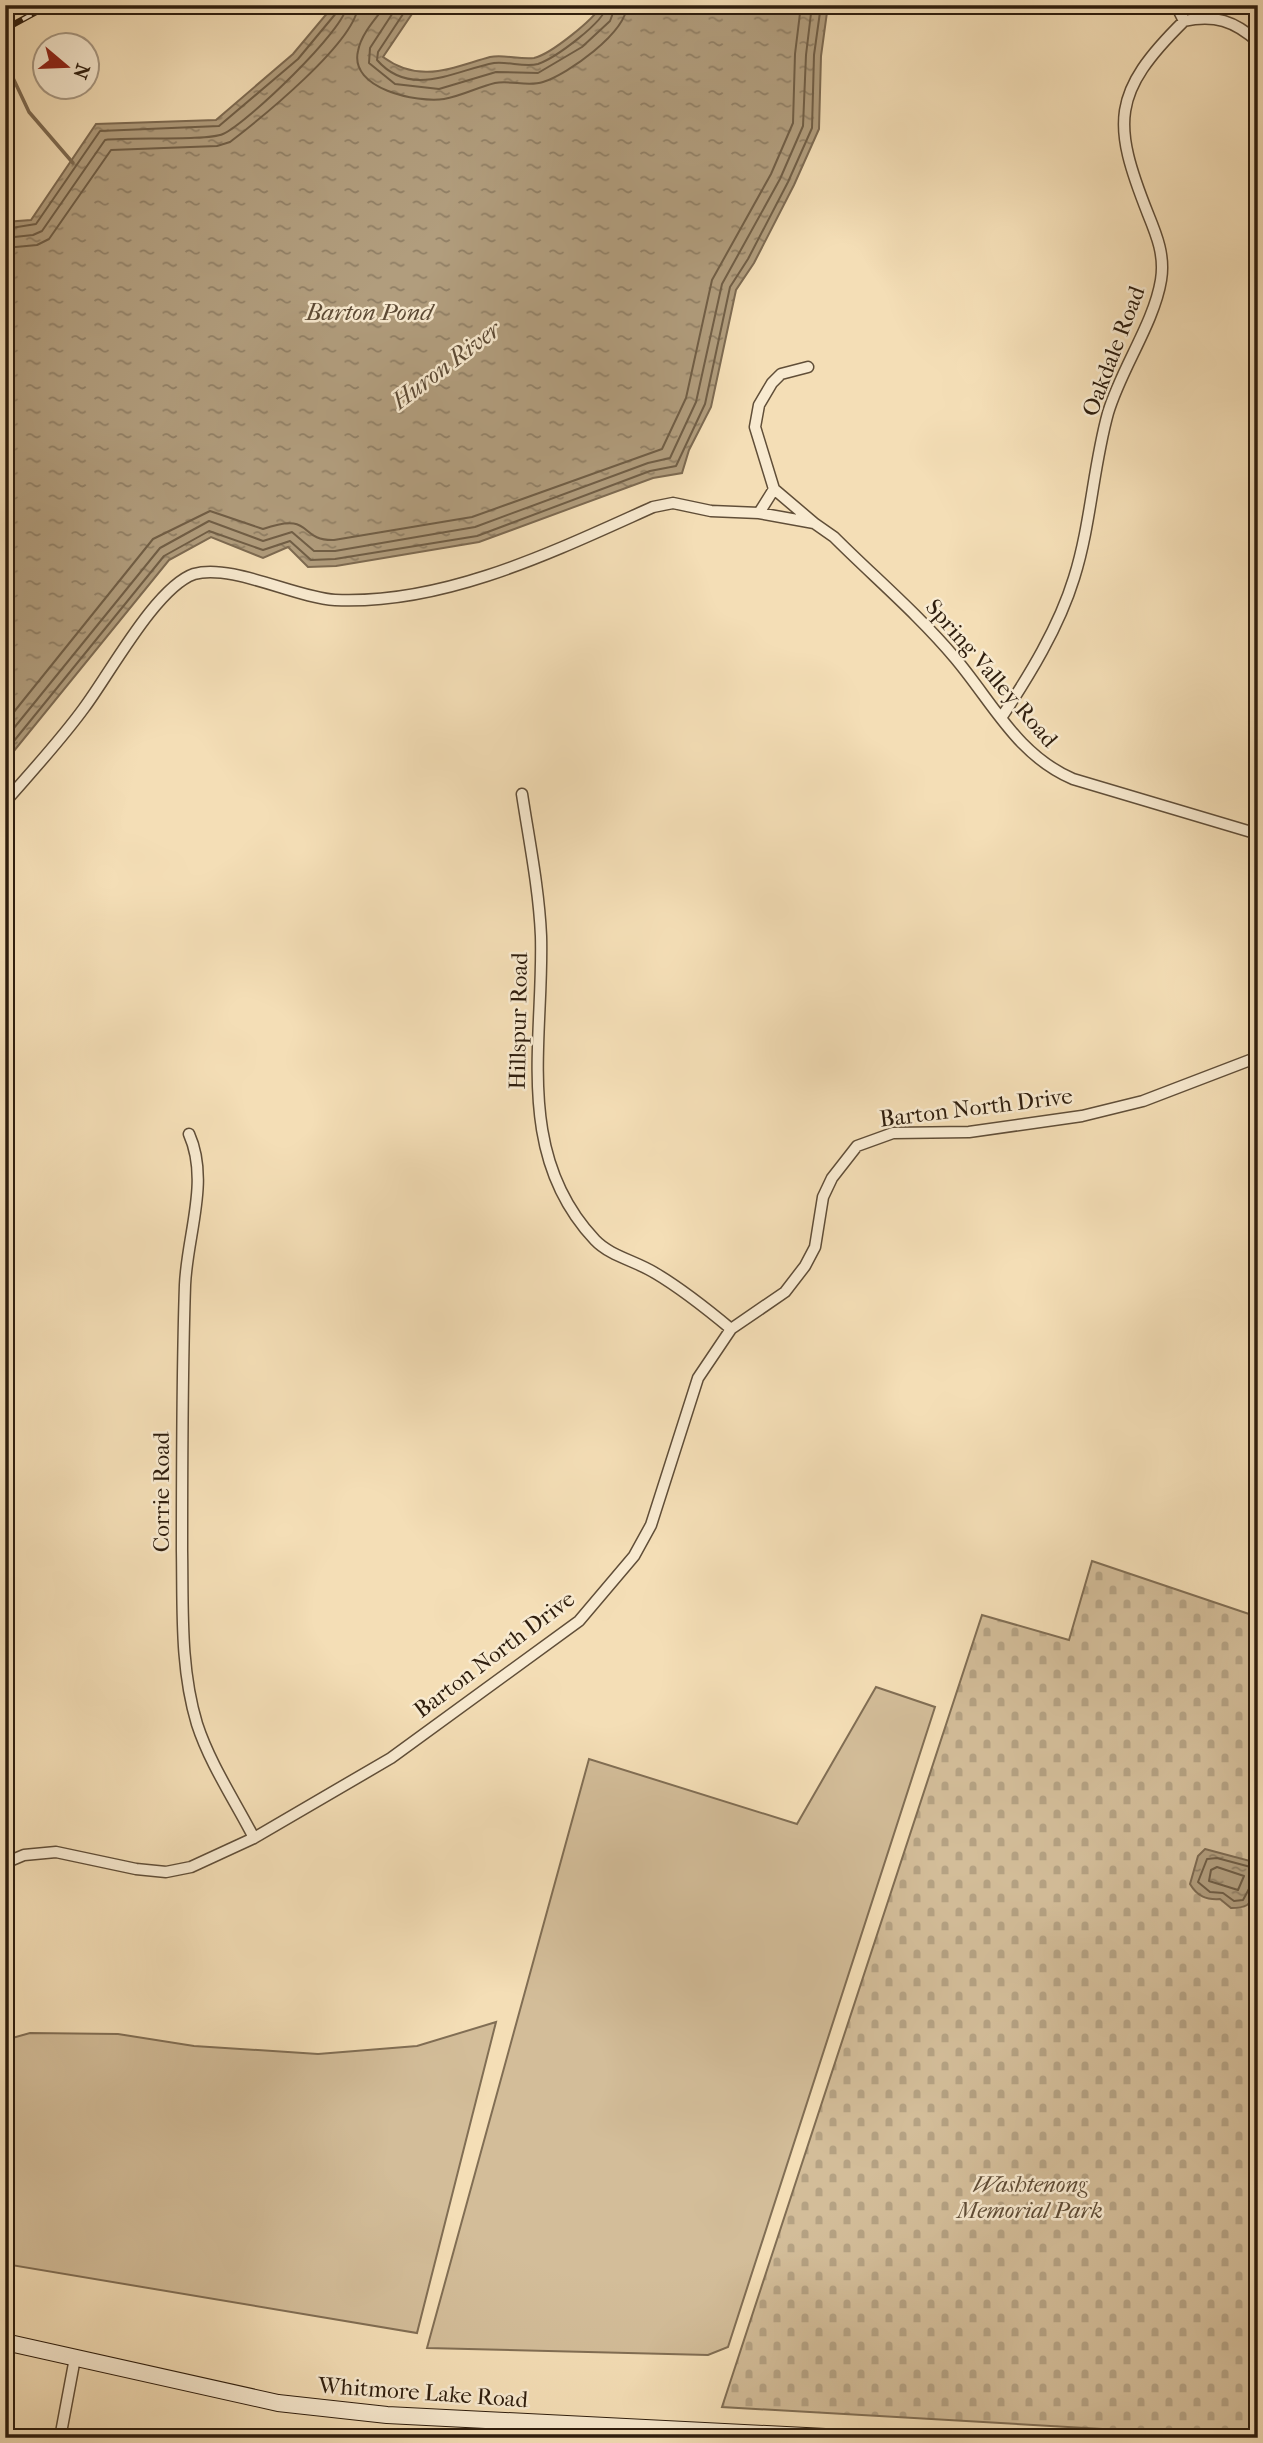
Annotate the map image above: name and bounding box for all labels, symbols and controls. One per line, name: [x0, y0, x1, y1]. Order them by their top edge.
north arrow: [32, 32, 102, 102]
text: N: [68, 61, 94, 82]
street label: Oakdale Road: [1076, 282, 1151, 420]
water label: Barton Pond: [304, 298, 435, 326]
water label: Huron River: [385, 314, 508, 416]
street label: Spring Valley Road: [920, 594, 1064, 753]
street label: Hillspur Road: [504, 952, 533, 1090]
street label: Barton North Drive: [878, 1082, 1074, 1133]
street label: Corrie Road: [148, 1431, 175, 1552]
street label: Barton North Drive: [409, 1585, 580, 1724]
park label: Washtenong Memorial Park: [955, 2171, 1103, 2224]
street label: Whitmore Lake Road: [316, 2372, 529, 2413]

